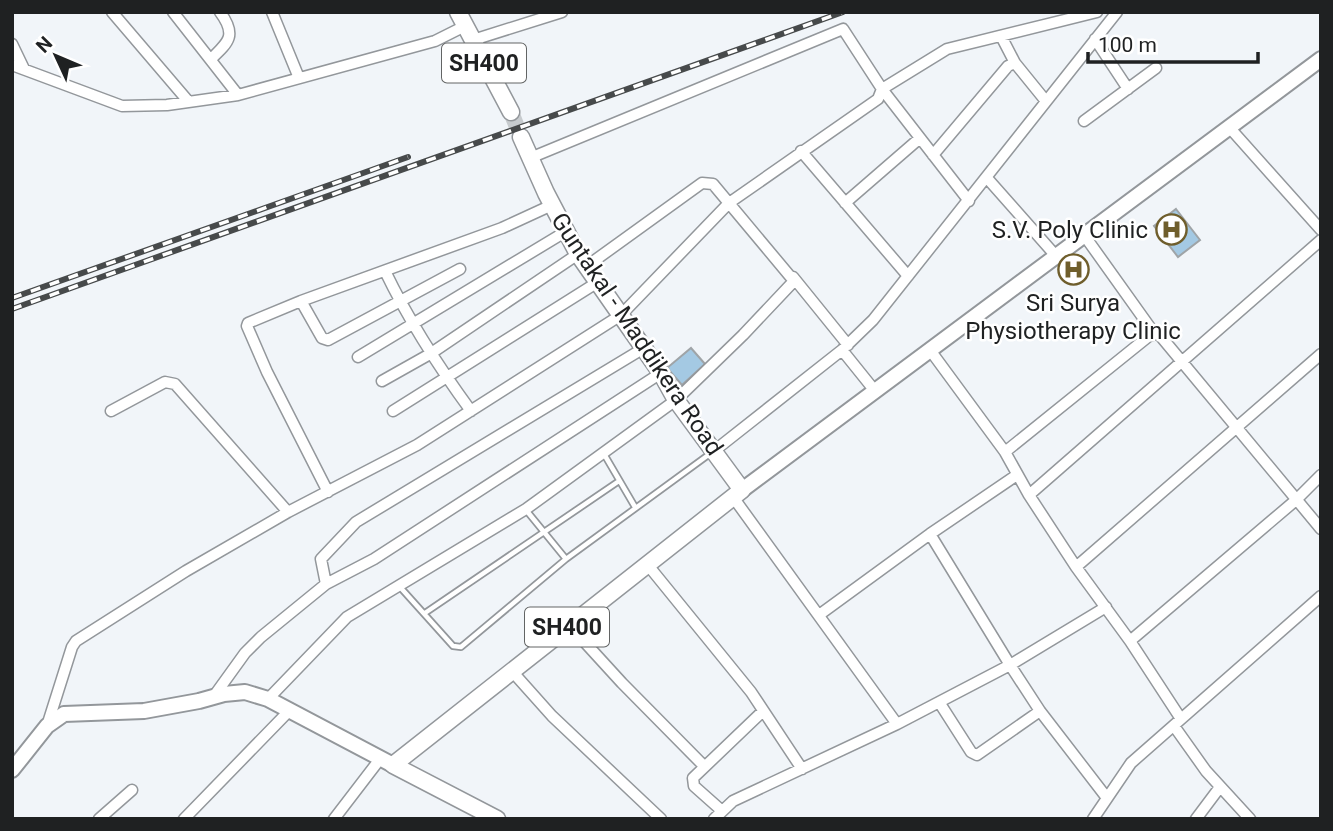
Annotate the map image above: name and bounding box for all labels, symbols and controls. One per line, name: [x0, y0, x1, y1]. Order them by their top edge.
north arrow: [21, 21, 91, 91]
scale bar: [1088, 21, 1258, 65]
text: N: [31, 32, 57, 57]
text: 100 m: [1098, 33, 1157, 57]
road number: SH400: [442, 44, 526, 82]
street label: Guntakal - Maddikera Road: [545, 207, 729, 461]
hospital icon: S.V. Poly Clinic: [1154, 213, 1188, 247]
place label: S.V. Poly Clinic: [992, 216, 1148, 244]
hospital icon: Sri Surya Physiotherapy Clinic: [1056, 252, 1090, 286]
place label: Sri Surya Physiotherapy Clinic: [965, 289, 1181, 345]
road number: SH400: [525, 608, 609, 646]

